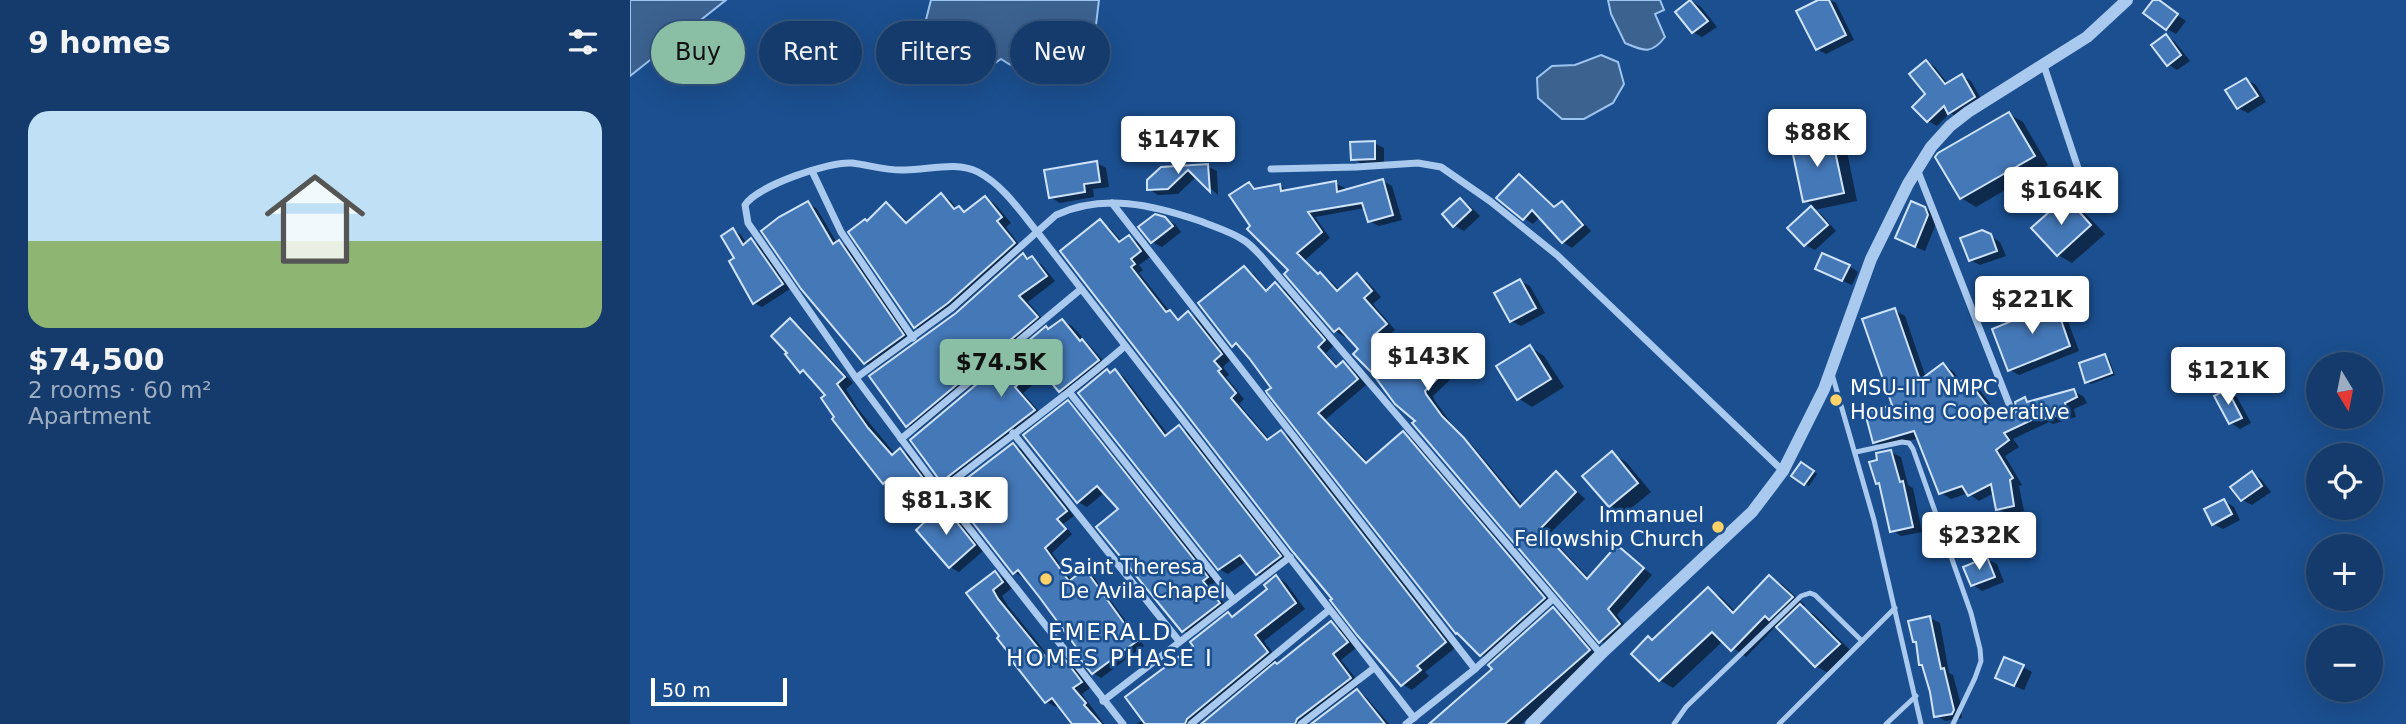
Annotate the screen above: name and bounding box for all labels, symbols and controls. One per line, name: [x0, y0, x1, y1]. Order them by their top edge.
chip: Buy: [651, 21, 745, 84]
chip: Rent: [759, 21, 862, 84]
chip: Filters: [876, 21, 996, 84]
chip: New: [1010, 21, 1110, 84]
icon: filters: [564, 23, 602, 61]
text: 9 homes: [28, 25, 171, 60]
pin: $88K: [1776, 110, 1858, 169]
pin: $147K: [1129, 116, 1227, 176]
text: $88K: [1784, 119, 1850, 145]
text: $147K: [1137, 126, 1219, 152]
icon: home: [252, 156, 378, 282]
pin: $164K: [2012, 168, 2110, 227]
text: $164K: [2020, 177, 2102, 203]
pin: $221K: [1983, 276, 2081, 336]
text: $221K: [1991, 286, 2073, 312]
pin: $143K: [1379, 334, 1477, 393]
pin: $74.5K: [944, 340, 1058, 399]
text: $74,500: [28, 342, 165, 377]
text: $143K: [1387, 343, 1469, 369]
pin: $121K: [2179, 348, 2277, 407]
text: $74.5K: [956, 349, 1046, 375]
north arrow: [2306, 352, 2384, 429]
map controls: [2306, 352, 2383, 702]
text: $121K: [2187, 357, 2269, 383]
place label: MSU-IIT NMPC Housing Cooperative: [1850, 376, 2070, 424]
text: 2 rooms · 60 m²: [28, 377, 212, 403]
marker: MSU-IIT NMPC Housing Cooperative: [1828, 392, 1844, 408]
text: Apartment: [28, 403, 151, 429]
button: locate: [2306, 443, 2383, 520]
pin: $81.3K: [889, 477, 1003, 537]
text: $81.3K: [901, 487, 991, 513]
place label: Immanuel Fellowship Church: [1514, 503, 1704, 551]
pin: $232K: [1930, 512, 2028, 572]
marker: Immanuel Fellowship Church: [1710, 519, 1726, 535]
text: $232K: [1938, 522, 2020, 548]
button: +: [2306, 534, 2383, 611]
place label: Saint Theresa De Avila Chapel: [1060, 555, 1225, 603]
marker: Saint Theresa De Avila Chapel: [1038, 571, 1054, 587]
district label: EMERALD HOMES PHASE I: [1006, 619, 1214, 671]
button: −: [2306, 625, 2383, 702]
scale bar: [651, 675, 788, 707]
text: 50 m: [662, 679, 711, 701]

